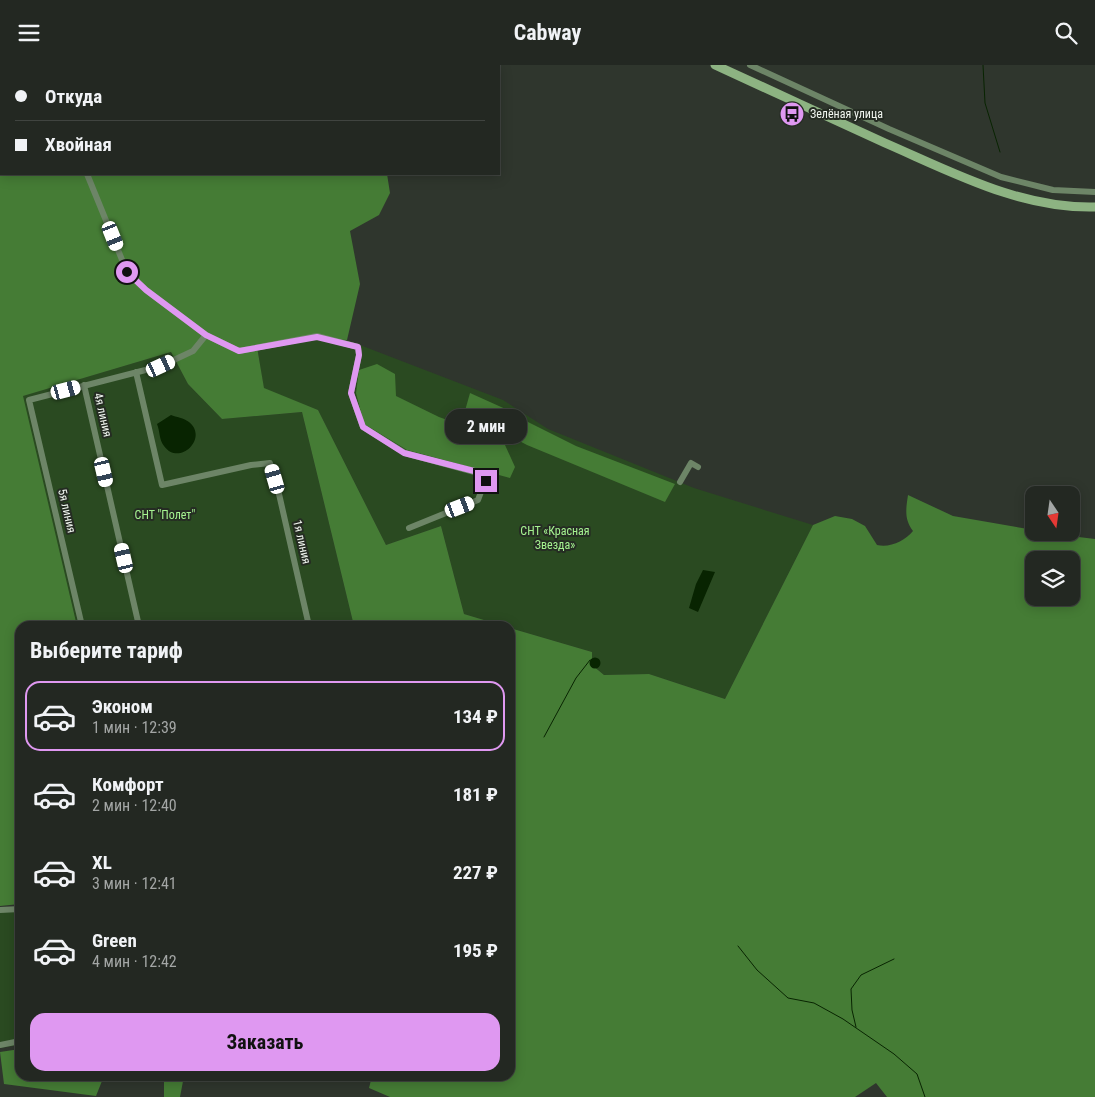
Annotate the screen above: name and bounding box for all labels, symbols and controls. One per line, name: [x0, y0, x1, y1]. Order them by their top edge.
icon: menu: [15, 19, 43, 47]
icon: search: [1052, 19, 1080, 47]
text: Cabway: [514, 20, 581, 45]
text: Откуда: [45, 85, 102, 108]
bus stop icon: Зелёная улица: [779, 101, 805, 127]
place label: Зелёная улица: [810, 107, 883, 121]
text: Хвойная: [45, 133, 112, 156]
car: [100, 219, 125, 253]
route start: [116, 261, 138, 283]
car: [144, 353, 177, 379]
car: [49, 379, 82, 401]
street label: 4я линия: [91, 392, 115, 438]
callout: 2 мин: [445, 409, 527, 443]
text: 2 мин: [467, 417, 505, 436]
car: [93, 456, 114, 488]
car: [263, 463, 286, 495]
route end: [475, 470, 497, 492]
north arrow: [1025, 486, 1080, 541]
map controls: [1025, 486, 1080, 606]
street label: 5я линия: [55, 488, 79, 534]
car: [443, 495, 476, 519]
park label: СНТ "Полет": [135, 508, 196, 522]
street label: 1я линия: [290, 519, 314, 565]
park label: СНТ «Красная Звезда»: [520, 524, 590, 552]
car: [113, 542, 134, 574]
button: layers: [1025, 551, 1080, 606]
text: Выберите тариф: [30, 638, 183, 663]
icon: car: [32, 694, 77, 739]
text: Эконом: [92, 695, 153, 718]
text: 134 ₽: [453, 705, 498, 728]
text: 1 мин · 12:39: [92, 718, 177, 737]
icon: car: [32, 772, 77, 817]
text: Комфорт: [92, 773, 164, 796]
text: 181 ₽: [453, 783, 498, 806]
text: 2 мин · 12:40: [92, 796, 177, 815]
icon: car: [32, 850, 77, 895]
text: XL: [92, 851, 112, 874]
text: 227 ₽: [453, 861, 498, 884]
text: 3 мин · 12:41: [92, 874, 177, 893]
icon: car: [32, 928, 77, 973]
text: Green: [92, 929, 137, 952]
text: 195 ₽: [453, 939, 498, 962]
text: 4 мин · 12:42: [92, 952, 177, 971]
button: Заказать: [30, 1013, 500, 1071]

